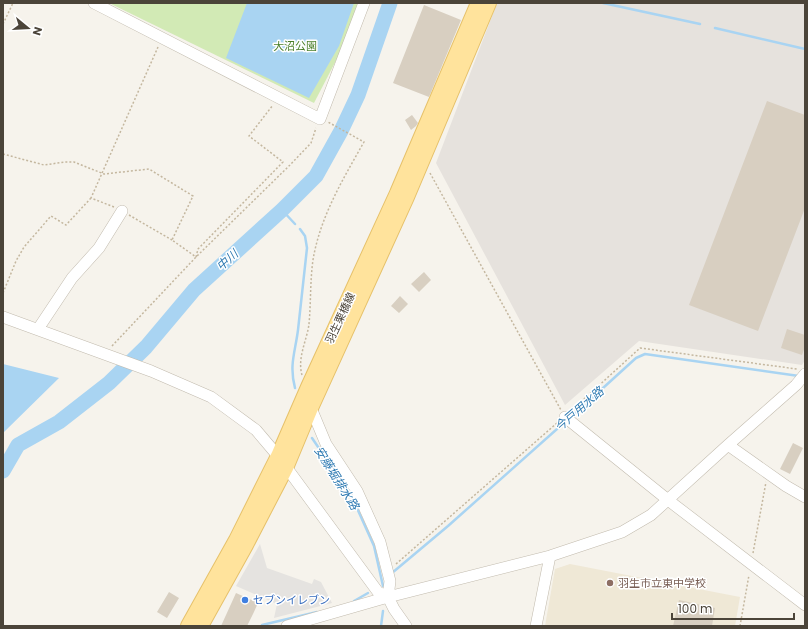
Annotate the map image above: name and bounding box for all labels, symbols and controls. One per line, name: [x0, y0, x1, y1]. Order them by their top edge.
north arrow: [8, 8, 48, 48]
text: N: [29, 25, 46, 38]
park label: 大沼公園: [273, 38, 317, 54]
water label: 中川: [212, 244, 243, 274]
street label: 羽生栗橋線: [321, 290, 359, 346]
water label: 今戸用水路: [551, 382, 608, 435]
water label: 安藤堀排水路: [311, 443, 364, 514]
place label: 羽生市立東中学校: [618, 575, 706, 591]
marker: 羽生市立東中学校: [605, 578, 615, 588]
place label: セブンイレブン: [253, 592, 330, 608]
marker: セブンイレブン: [240, 595, 250, 605]
scale bar: [672, 595, 794, 621]
text: 100 m: [678, 600, 712, 617]

